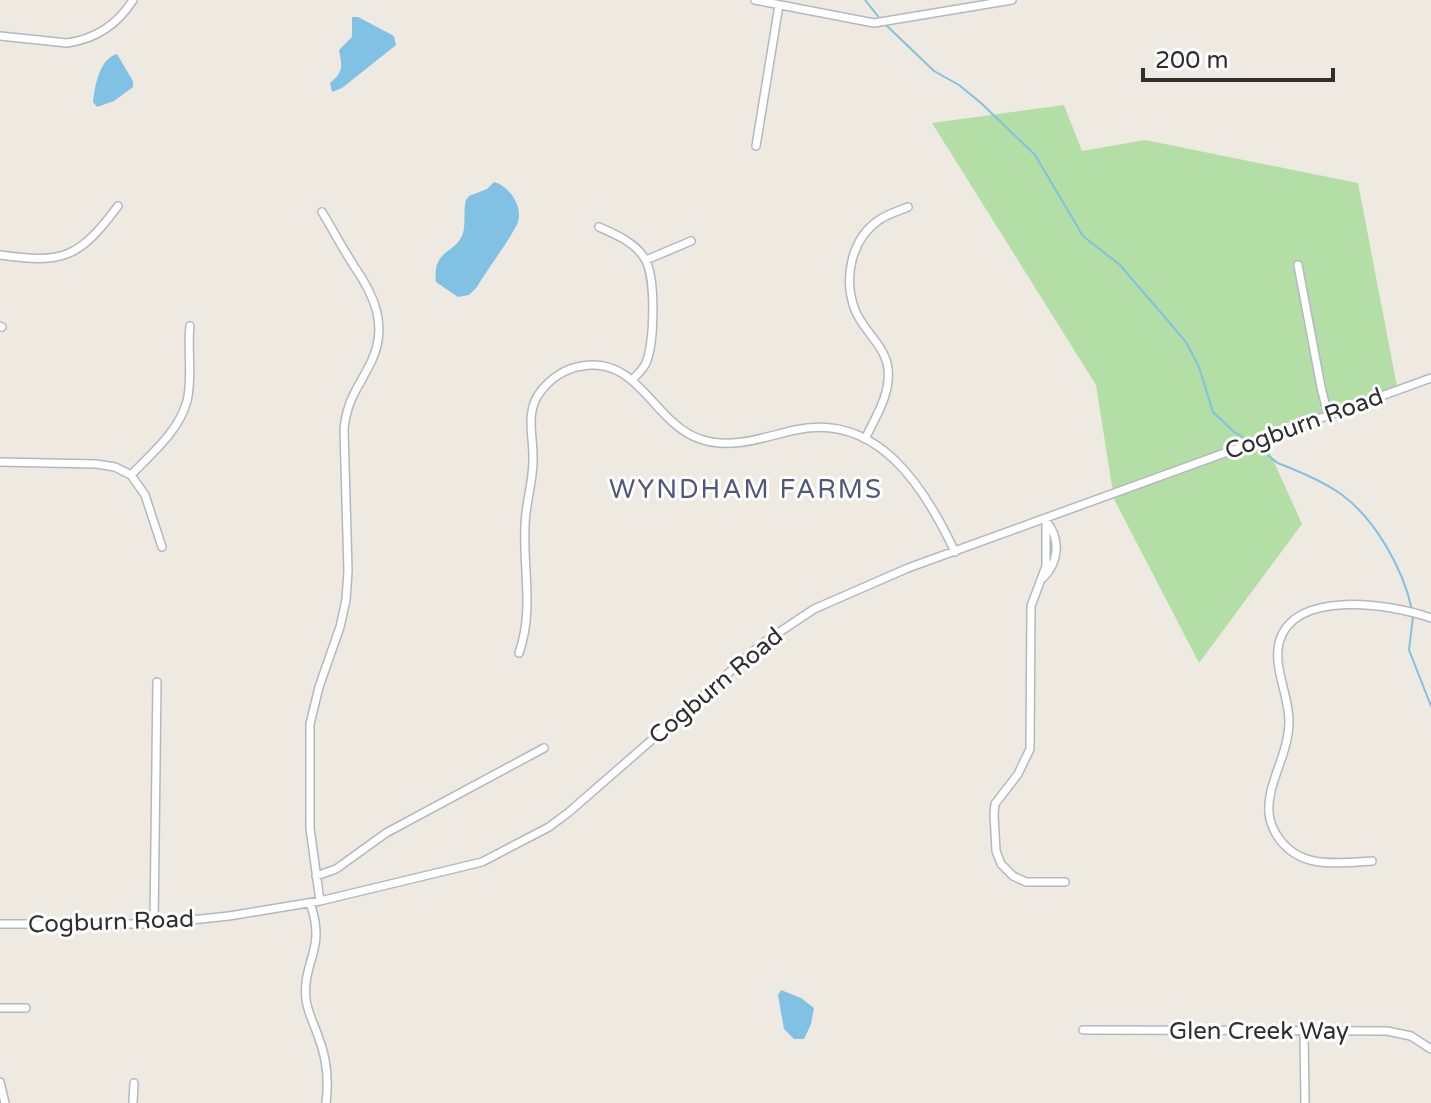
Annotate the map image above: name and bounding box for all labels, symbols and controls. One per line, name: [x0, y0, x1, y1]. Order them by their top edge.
scale bar: [1143, 32, 1333, 82]
text: 200 m: [1155, 46, 1229, 75]
street label: Cogburn Road: [1221, 382, 1387, 466]
district label: WYNDHAM FARMS: [609, 474, 883, 505]
street label: Cogburn Road: [643, 621, 789, 751]
street label: Cogburn Road: [27, 905, 195, 939]
street label: Glen Creek Way: [1169, 1017, 1349, 1046]

